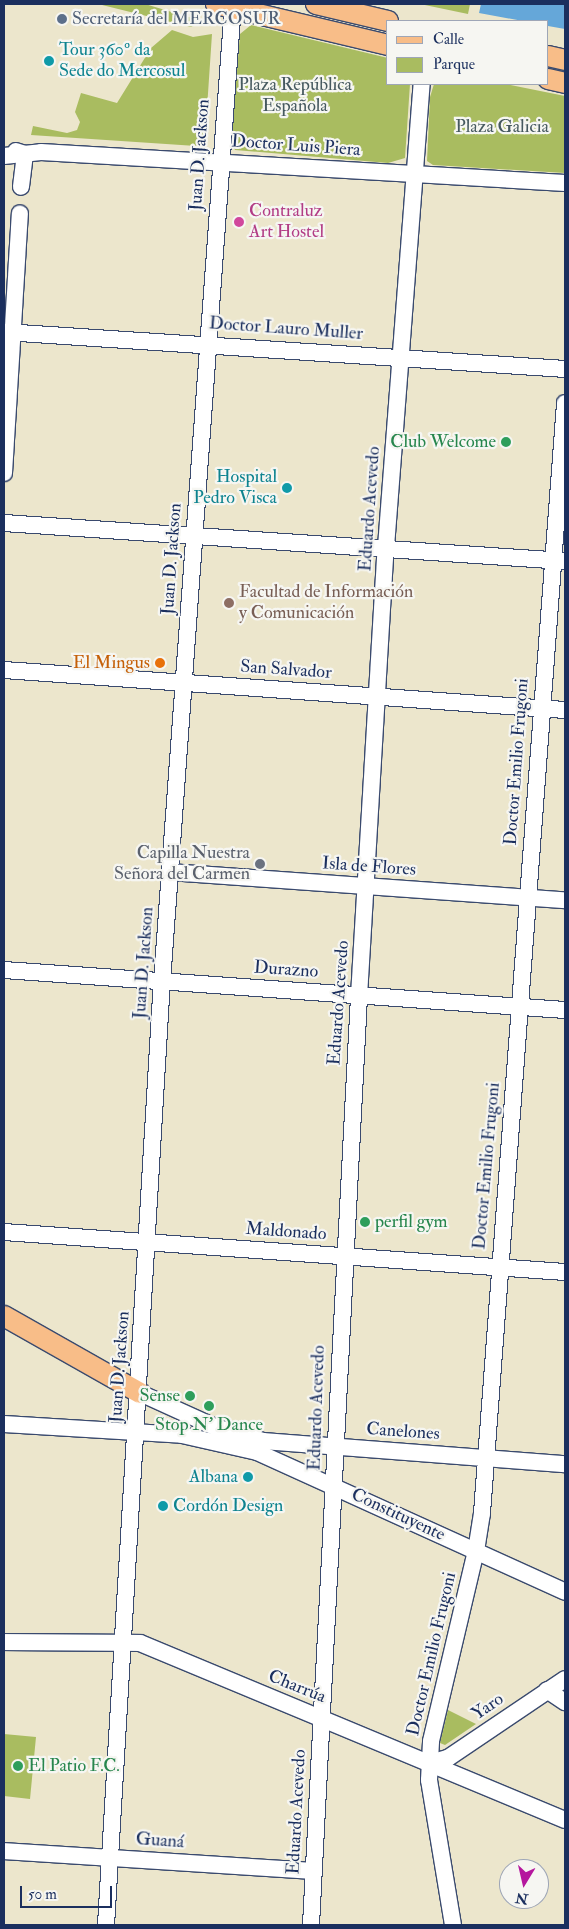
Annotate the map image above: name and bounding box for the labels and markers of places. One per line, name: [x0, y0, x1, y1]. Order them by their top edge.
place label: Secretaría del MERCOSUR: [72, 8, 280, 30]
marker: Secretaría del MERCOSUR: [56, 13, 68, 25]
place label: Tour 360º da Sede do Mercosul: [59, 40, 185, 82]
marker: Tour 360º da Sede do Mercosul: [43, 55, 55, 67]
place label: Contraluz Art Hostel: [249, 201, 324, 243]
marker: Contraluz Art Hostel: [233, 216, 245, 228]
place label: Club Welcome: [390, 431, 496, 453]
marker: Club Welcome: [500, 436, 512, 448]
place label: Hospital Pedro Visca: [193, 467, 277, 509]
marker: Hospital Pedro Visca: [281, 482, 293, 494]
place label: Facultad de Información y Comunicación: [239, 582, 413, 624]
marker: Facultad de Información y Comunicación: [223, 597, 235, 609]
place label: El Mingus: [73, 652, 150, 674]
marker: El Mingus: [154, 657, 166, 669]
place label: Capilla Nuestra Señora del Carmen: [114, 843, 250, 886]
marker: Capilla Nuestra Señora del Carmen: [254, 858, 266, 870]
place label: perfil gym: [375, 1211, 448, 1233]
marker: perfil gym: [359, 1216, 371, 1228]
place label: Sense: [139, 1385, 180, 1407]
marker: Sense: [184, 1390, 196, 1402]
marker: Stop N' Dance: [203, 1400, 215, 1412]
place label: Stop N' Dance: [155, 1414, 263, 1436]
place label: Albana: [189, 1466, 238, 1488]
marker: Albana: [242, 1471, 254, 1483]
place label: Cordón Design: [173, 1495, 283, 1517]
marker: Cordón Design: [157, 1500, 169, 1512]
place label: El Patio F.C.: [28, 1755, 120, 1777]
marker: El Patio F.C.: [12, 1760, 24, 1772]

